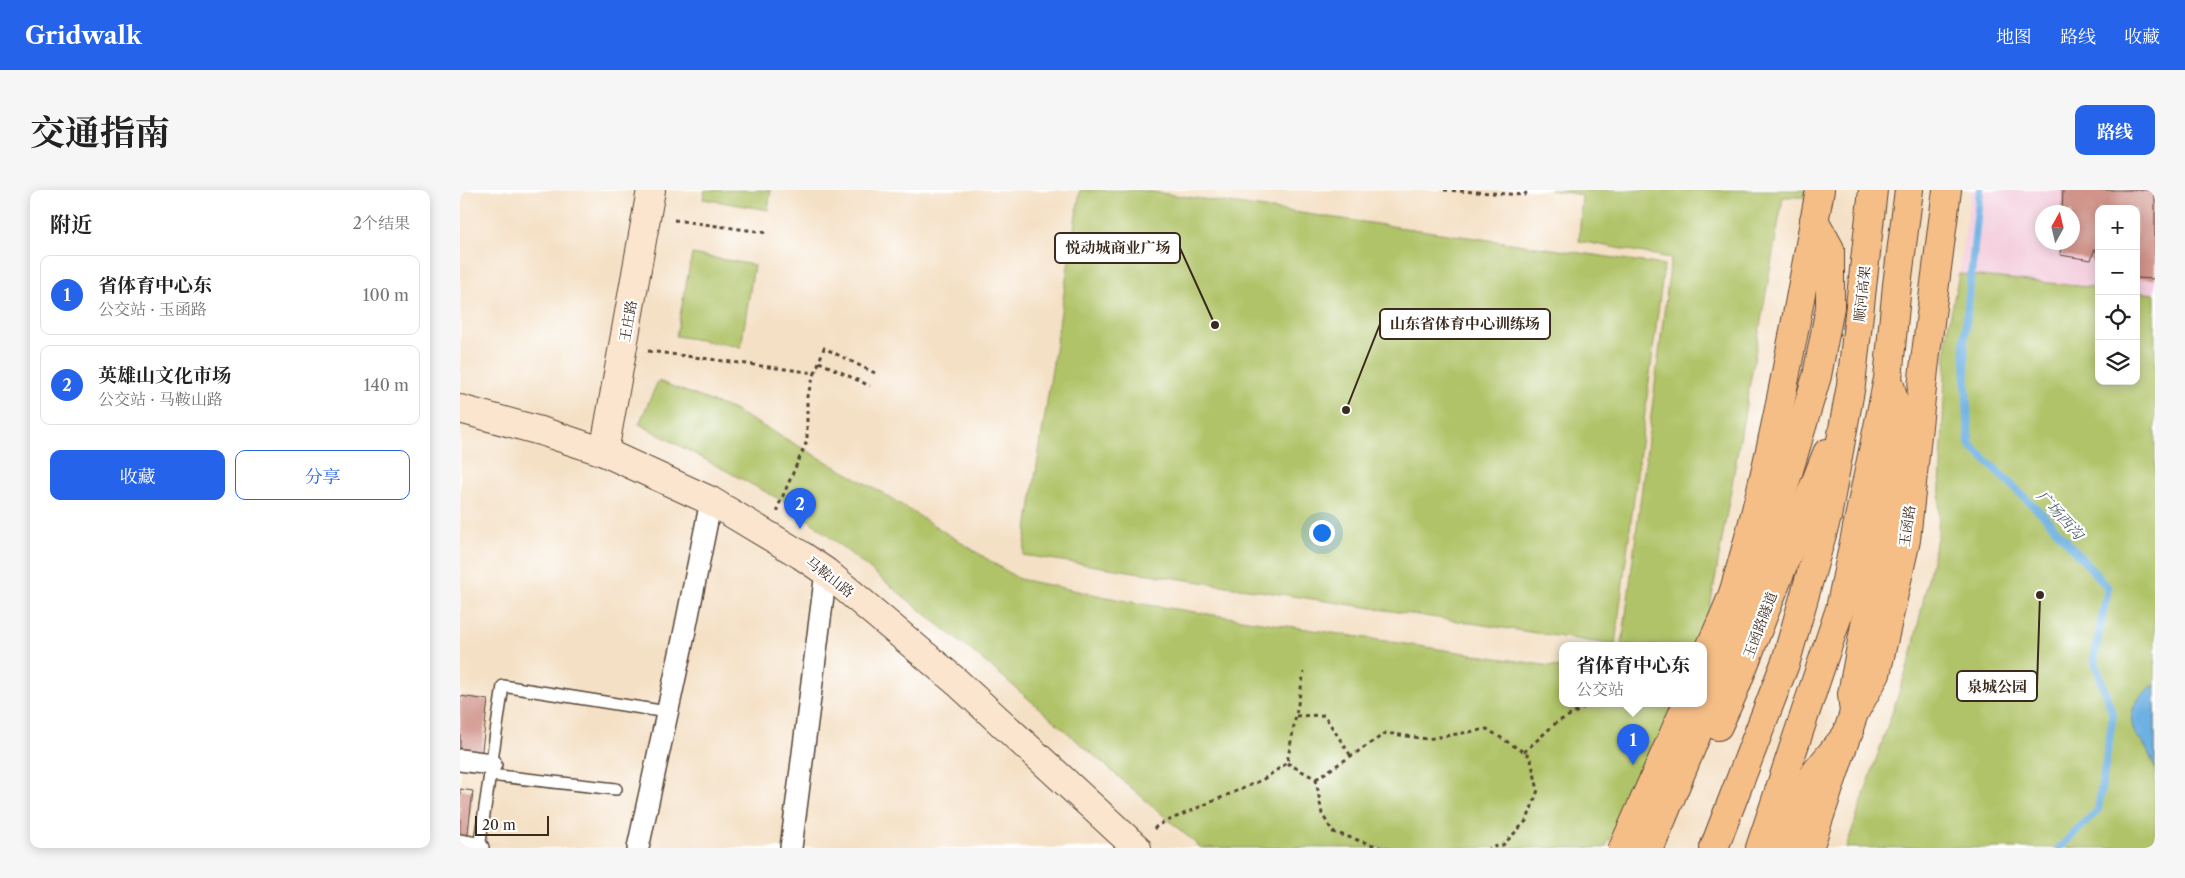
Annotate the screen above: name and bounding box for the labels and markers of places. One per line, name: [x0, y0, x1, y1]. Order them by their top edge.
callout: 悦动城商业广场: [1055, 233, 1180, 263]
callout: 山东省体育中心训练场: [1380, 309, 1550, 339]
pin: 2: [784, 488, 816, 529]
callout: 泉城公园: [1957, 671, 2037, 701]
pin: 1: [1617, 724, 1649, 765]

